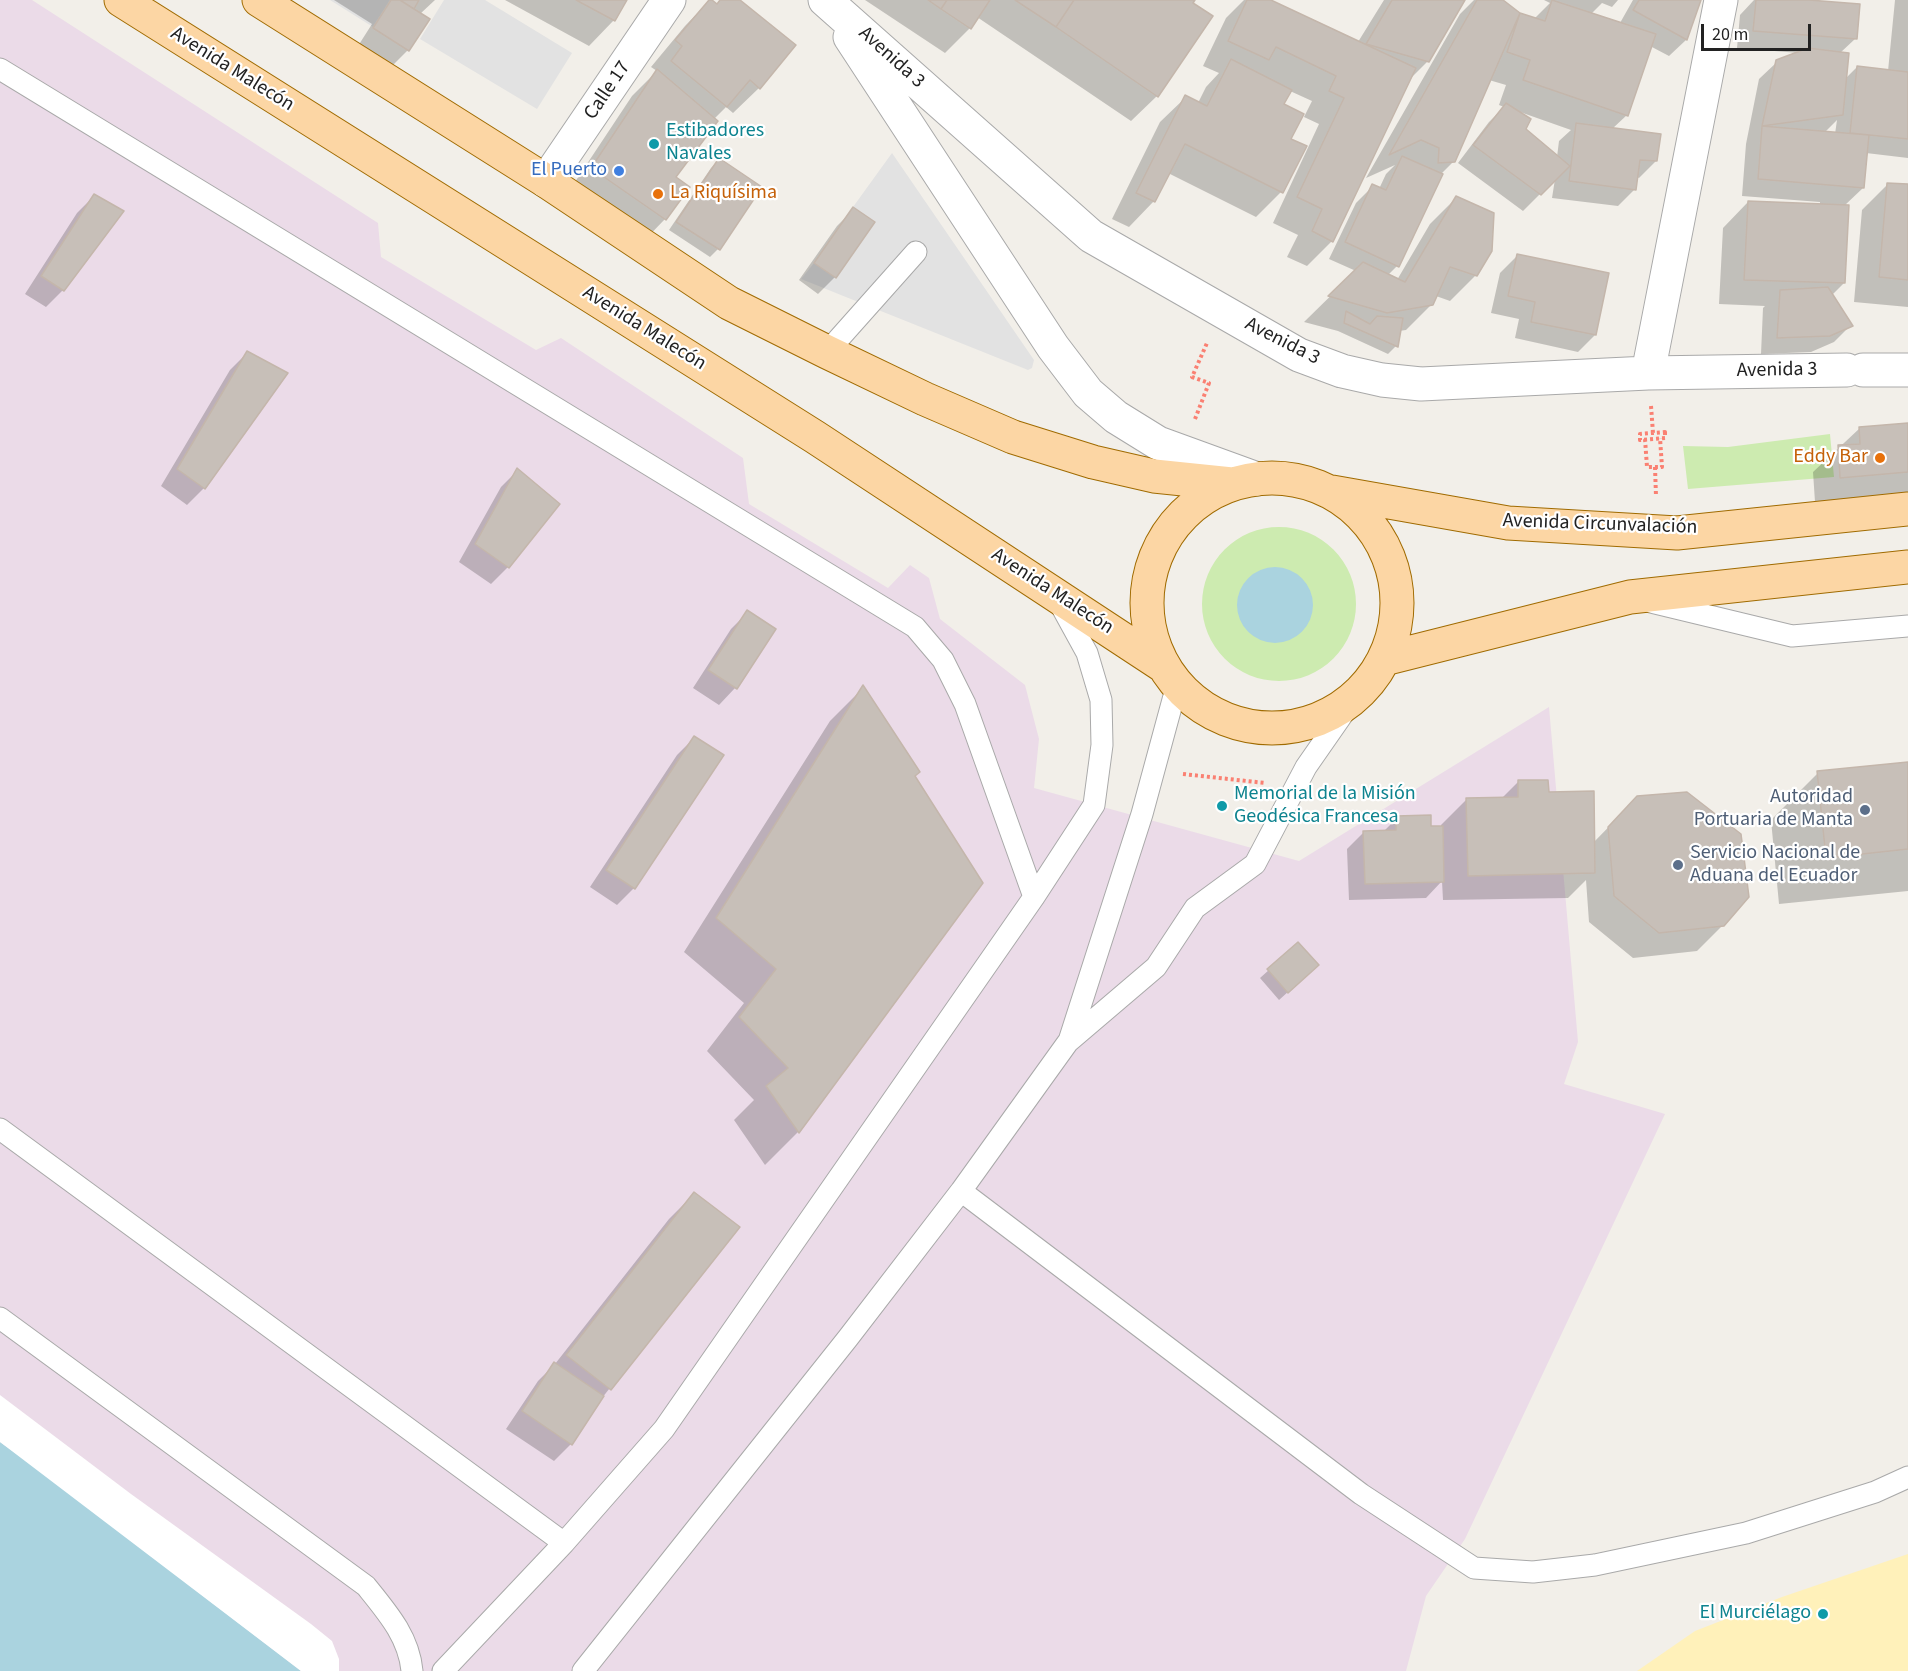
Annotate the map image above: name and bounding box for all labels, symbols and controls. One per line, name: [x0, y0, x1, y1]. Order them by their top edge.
scale bar: [1704, 12, 1814, 50]
street label: Avenida Malecón: [166, 22, 298, 118]
street label: Avenida 3: [853, 22, 929, 94]
text: 20 m: [1712, 22, 1748, 47]
street label: Calle 17: [580, 57, 636, 125]
place label: Estibadores Navales: [666, 120, 764, 167]
marker: Estibadores Navales: [647, 137, 661, 151]
place label: El Puerto: [531, 159, 607, 183]
marker: El Puerto: [612, 164, 626, 178]
place label: La Riquísima: [670, 182, 777, 206]
marker: La Riquísima: [651, 187, 665, 201]
street label: Avenida Malecón: [578, 281, 710, 377]
street label: Avenida 3: [1241, 313, 1323, 371]
street label: Avenida 3: [1736, 358, 1818, 384]
place label: Eddy Bar: [1793, 446, 1868, 470]
marker: Eddy Bar: [1873, 451, 1887, 465]
street label: Avenida Circunvalación: [1502, 510, 1698, 540]
street label: Avenida Malecón: [986, 544, 1118, 640]
place label: Memorial de la Misión Geodésica Francesa: [1234, 783, 1416, 830]
place label: Autoridad Portuaria de Manta: [1694, 786, 1853, 833]
marker: Memorial de la Misión Geodésica Francesa: [1215, 799, 1229, 813]
marker: Autoridad Portuaria de Manta: [1858, 803, 1872, 817]
place label: Servicio Nacional de Aduana del Ecuador: [1690, 842, 1860, 889]
marker: Servicio Nacional de Aduana del Ecuador: [1671, 858, 1685, 872]
place label: El Murciélago: [1699, 1602, 1811, 1626]
marker: El Murciélago: [1816, 1607, 1830, 1621]

